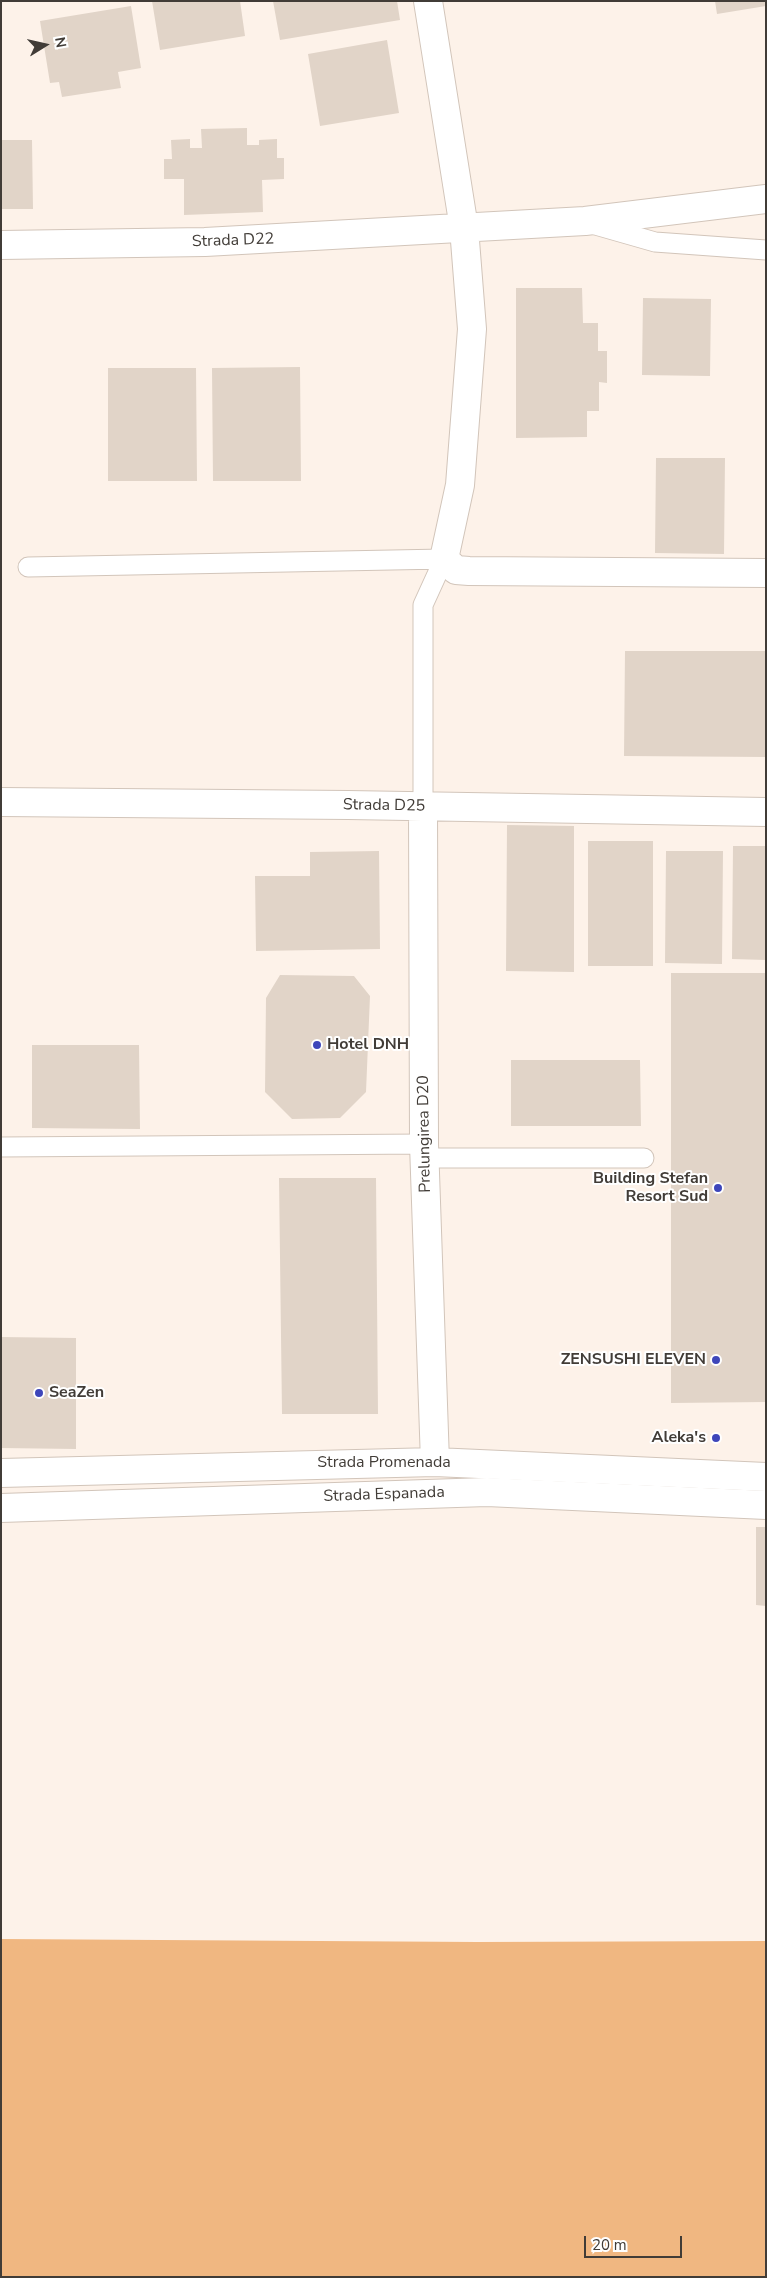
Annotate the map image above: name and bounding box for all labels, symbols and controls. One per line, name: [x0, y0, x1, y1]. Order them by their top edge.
north arrow: [20, 20, 70, 70]
text: N: [50, 35, 71, 49]
street label: Strada D22: [191, 230, 275, 252]
street label: Strada D25: [343, 796, 425, 816]
place label: Hotel DNH: [327, 1035, 409, 1055]
marker: Hotel DNH: [311, 1039, 323, 1051]
street label: Prelungirea D20: [414, 1075, 436, 1193]
place label: Building Stefan Resort Sud: [593, 1169, 708, 1207]
marker: Building Stefan Resort Sud: [712, 1182, 724, 1194]
place label: ZENSUSHI ELEVEN: [561, 1350, 706, 1370]
marker: ZENSUSHI ELEVEN: [710, 1354, 722, 1366]
place label: SeaZen: [49, 1383, 104, 1403]
marker: SeaZen: [33, 1387, 45, 1399]
place label: Aleka's: [651, 1428, 706, 1448]
marker: Aleka's: [710, 1432, 722, 1444]
street label: Strada Promenada: [317, 1453, 451, 1473]
street label: Strada Espanada: [323, 1483, 445, 1507]
scale bar: [587, 2226, 684, 2258]
text: 20 m: [592, 2235, 627, 2255]

